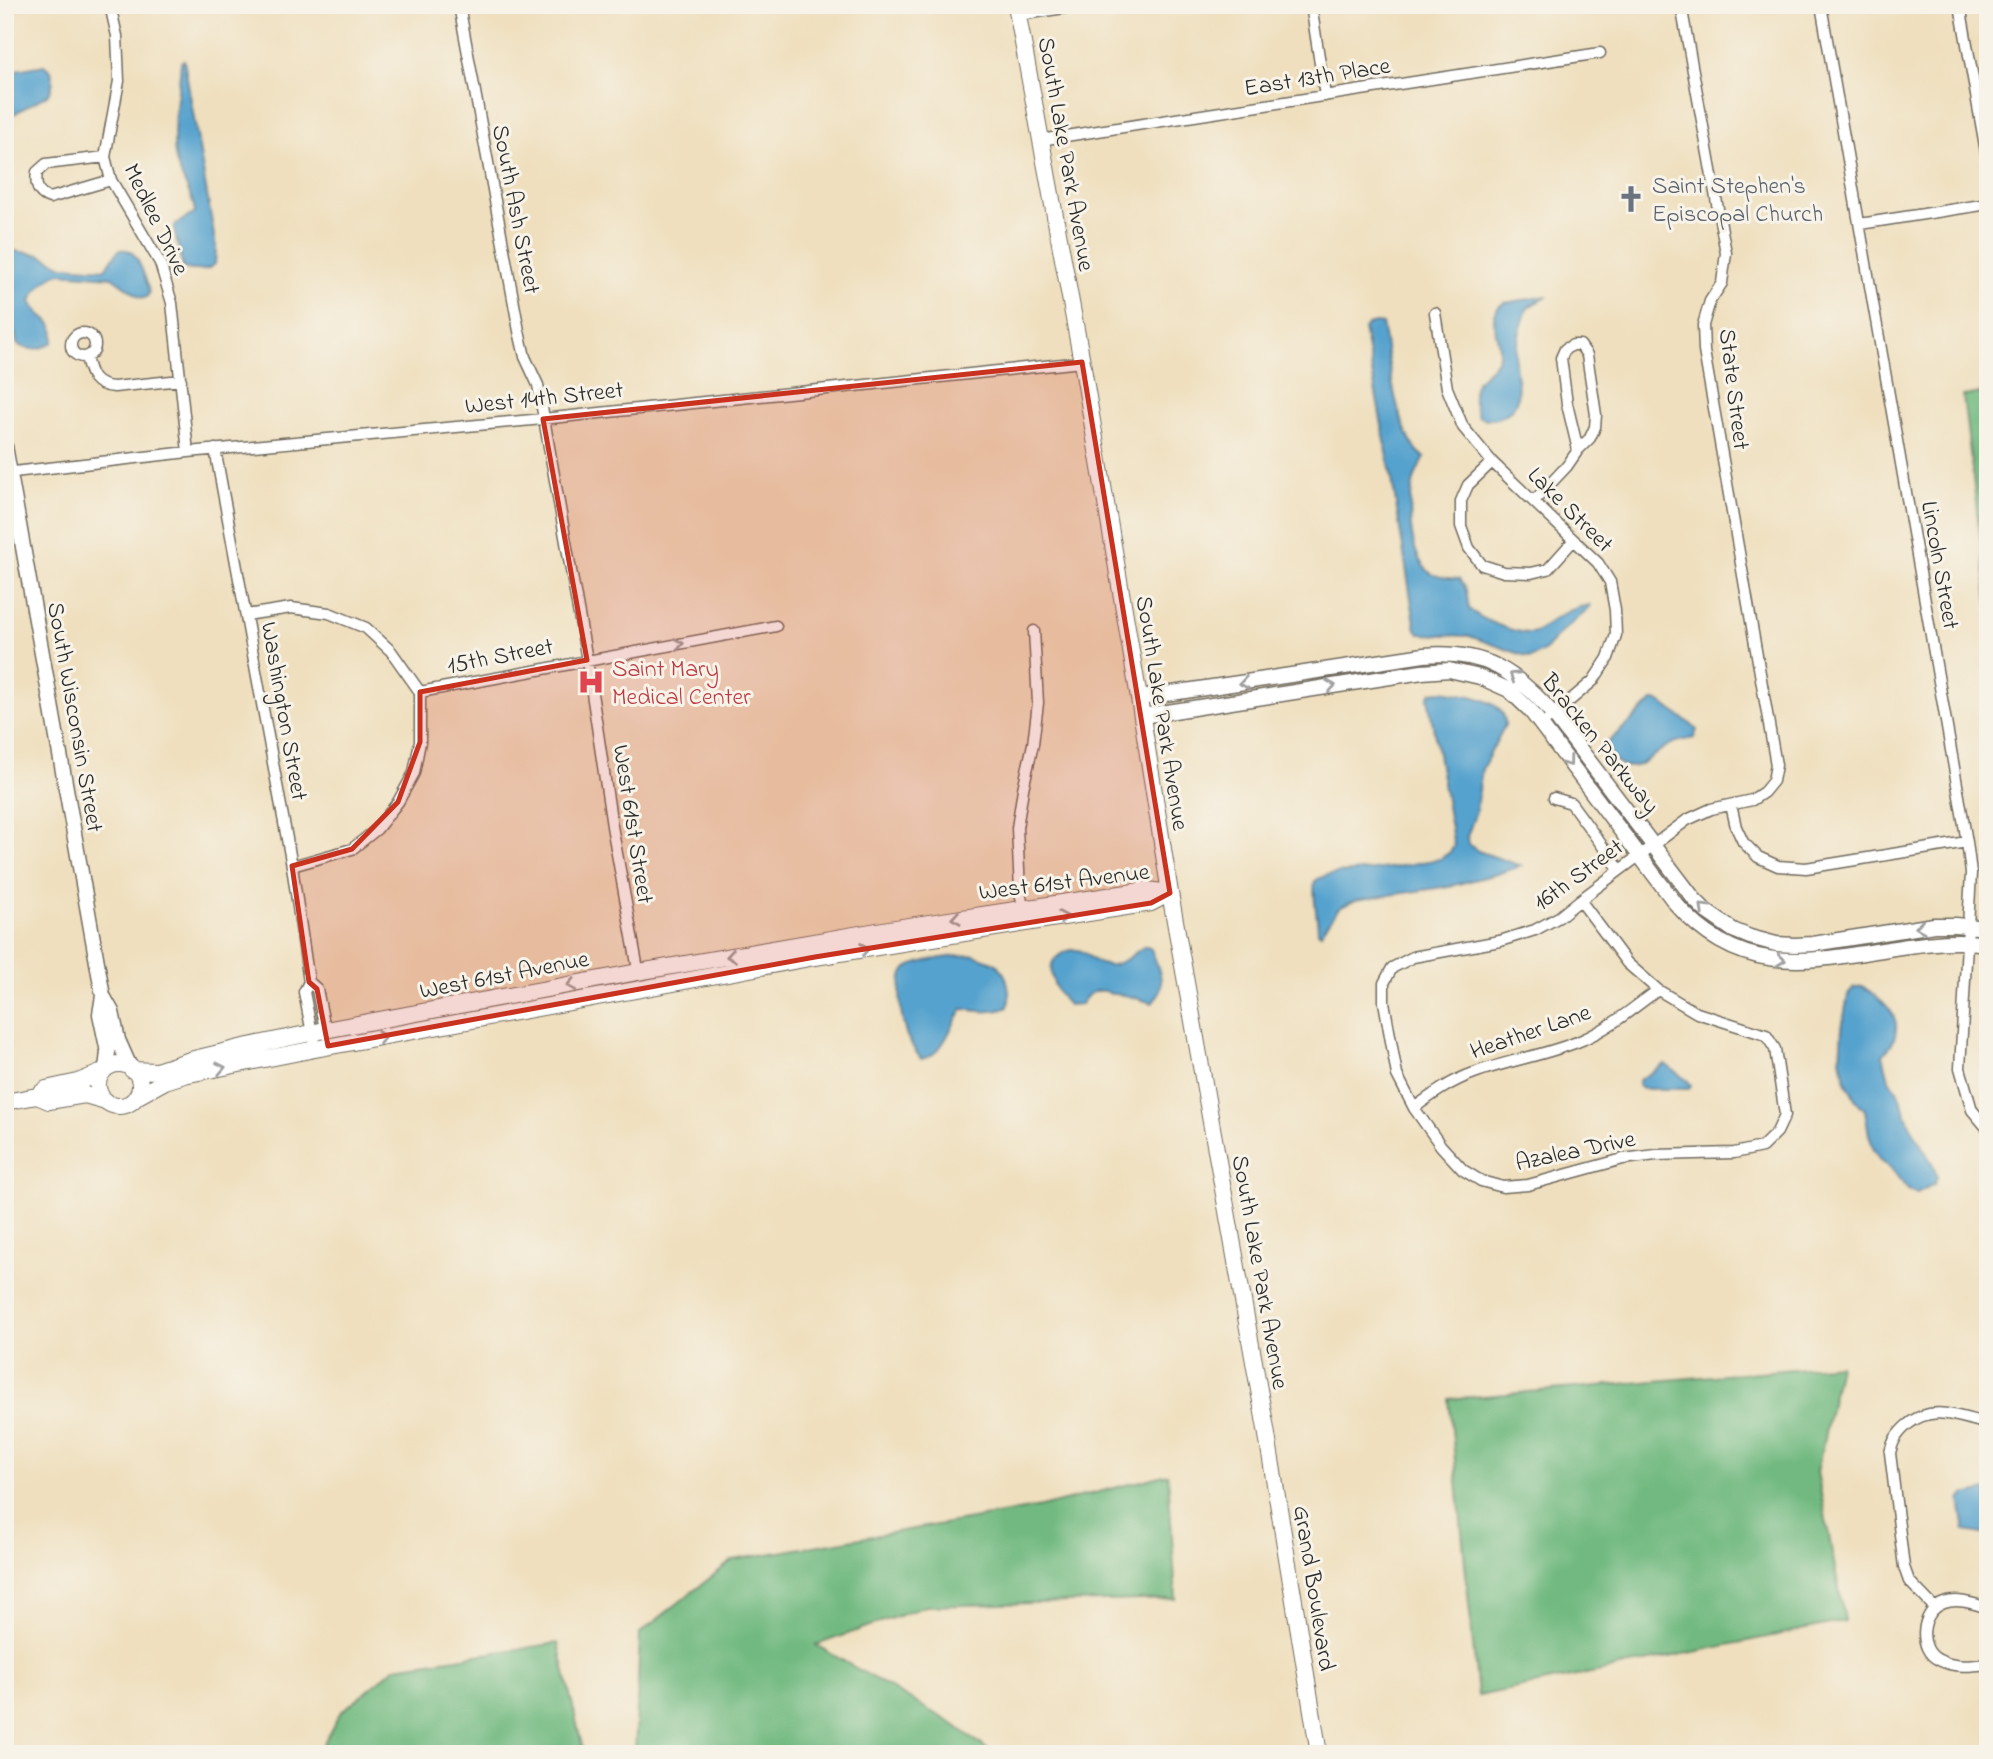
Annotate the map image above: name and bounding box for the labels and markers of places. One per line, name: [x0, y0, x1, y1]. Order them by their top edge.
place label: Saint Stephen's Episcopal Church: [1652, 170, 1823, 233]
church icon: Saint Stephen's Episcopal Church: [1616, 184, 1646, 214]
place label: Saint Mary Medical Center: [612, 653, 751, 716]
hospital icon: Saint Mary Medical Center: [576, 667, 606, 697]

